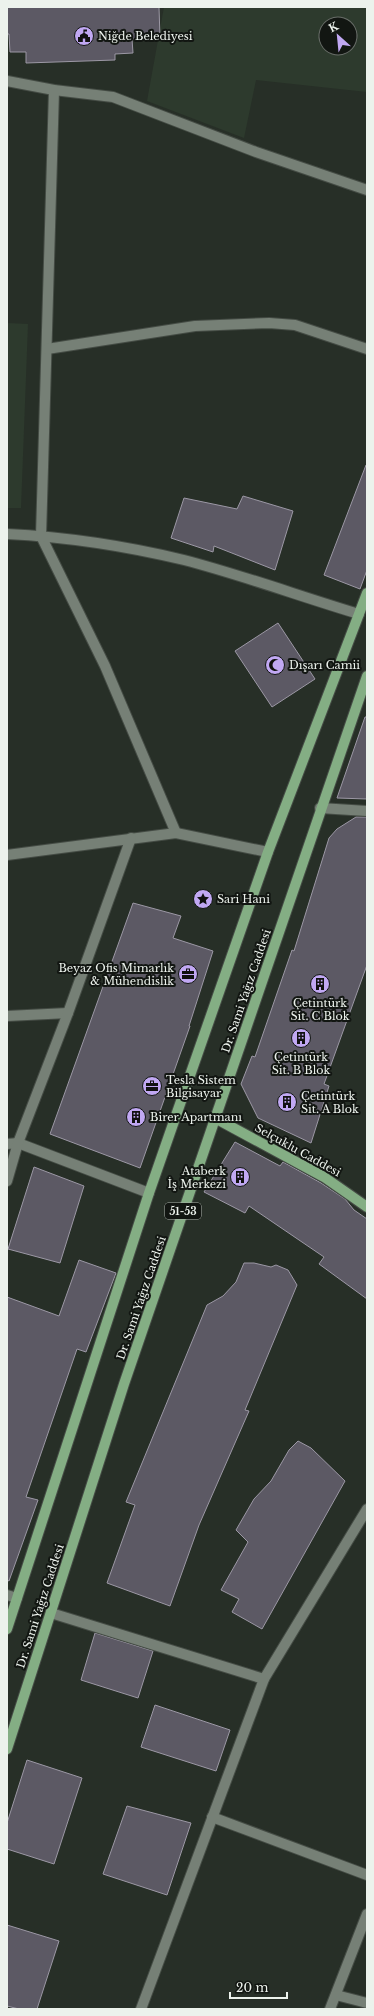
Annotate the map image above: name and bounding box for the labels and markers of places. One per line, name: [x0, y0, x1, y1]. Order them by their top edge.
public building icon: Niğde Belediyesi: [73, 25, 95, 47]
place label: Niğde Belediyesi: [98, 29, 193, 43]
mosque icon: Dışarı Camii: [264, 654, 286, 676]
place label: Dışarı Camii: [289, 658, 360, 672]
place icon: Sari Hani: [192, 888, 214, 910]
place label: Sari Hani: [217, 892, 270, 906]
place label: Beyaz Ofis Mimarlık & Mühendislik: [58, 961, 174, 988]
office icon: Beyaz Ofis Mimarlık & Mühendislik: [177, 963, 199, 985]
building icon: Çetintürk Sit. C Blok: [309, 973, 331, 995]
place label: Çetintürk Sit. C Blok: [290, 996, 350, 1023]
building icon: Çetintürk Sit. B Blok: [290, 1027, 312, 1049]
place label: Çetintürk Sit. B Blok: [272, 1050, 331, 1077]
place label: Tesla Sistem Bilgisayar: [166, 1073, 236, 1100]
office icon: Tesla Sistem Bilgisayar: [141, 1075, 163, 1097]
place label: Çetintürk Sit. A Blok: [301, 1089, 359, 1116]
building icon: Çetintürk Sit. A Blok: [276, 1091, 298, 1113]
building icon: Birer Apartmanı: [125, 1106, 147, 1128]
place label: Birer Apartmanı: [150, 1110, 242, 1124]
place label: Ataberk İş Merkezi: [168, 1164, 226, 1191]
building icon: Ataberk İş Merkezi: [229, 1166, 251, 1188]

